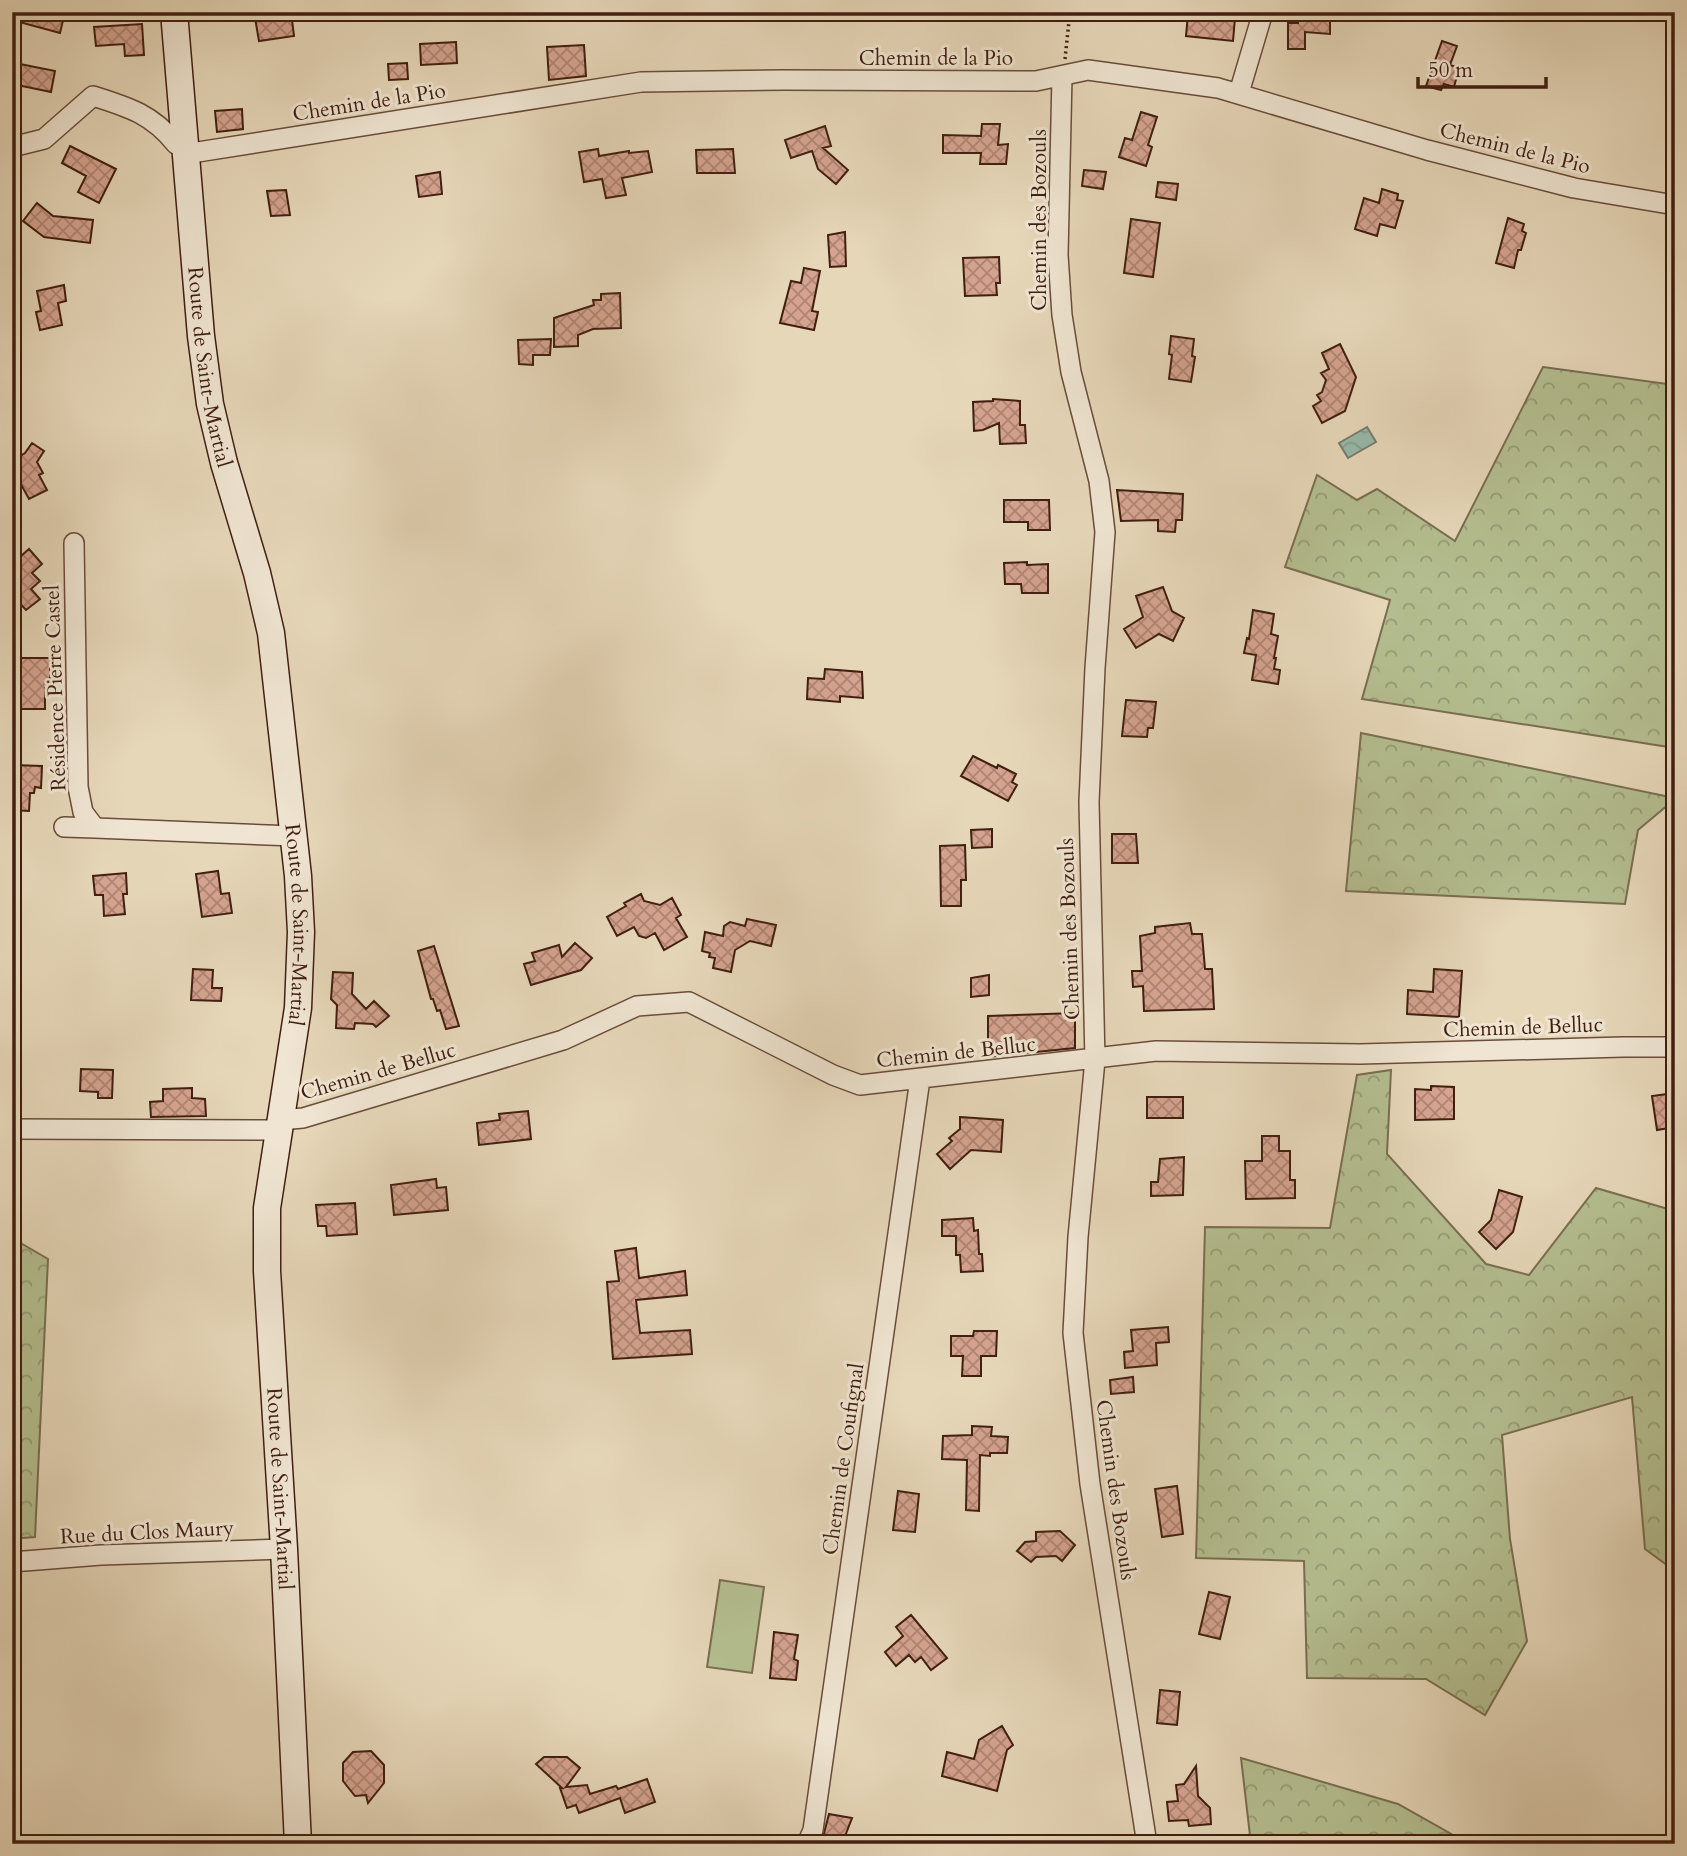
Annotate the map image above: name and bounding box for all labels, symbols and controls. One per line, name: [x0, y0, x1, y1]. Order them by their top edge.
street label: Chemin de la Pio: [859, 44, 1013, 73]
scale bar: [1418, 46, 1545, 90]
text: 50 m: [1428, 56, 1473, 85]
street label: Chemin de la Pio: [291, 76, 448, 129]
street label: Chemin de la Pio: [1436, 116, 1593, 181]
street label: Chemin des Bozouls: [1025, 129, 1054, 311]
street label: Route de Saint-Martial: [180, 266, 239, 471]
street label: Résidence Pierre Castel: [37, 584, 74, 792]
street label: Route de Saint-Martial: [277, 822, 315, 1028]
street label: Chemin des Bozouls: [1052, 838, 1087, 1020]
street label: Chemin de Belluc: [1442, 1010, 1604, 1045]
street label: Chemin de Belluc: [875, 1030, 1037, 1075]
street label: Chemin de Belluc: [297, 1035, 459, 1108]
street label: Chemin de Coufignal: [816, 1361, 871, 1557]
street label: Route de Saint-Martial: [259, 1387, 300, 1591]
street label: Chemin des Bozouls: [1088, 1398, 1143, 1582]
street label: Rue du Clos Maury: [59, 1513, 235, 1552]

